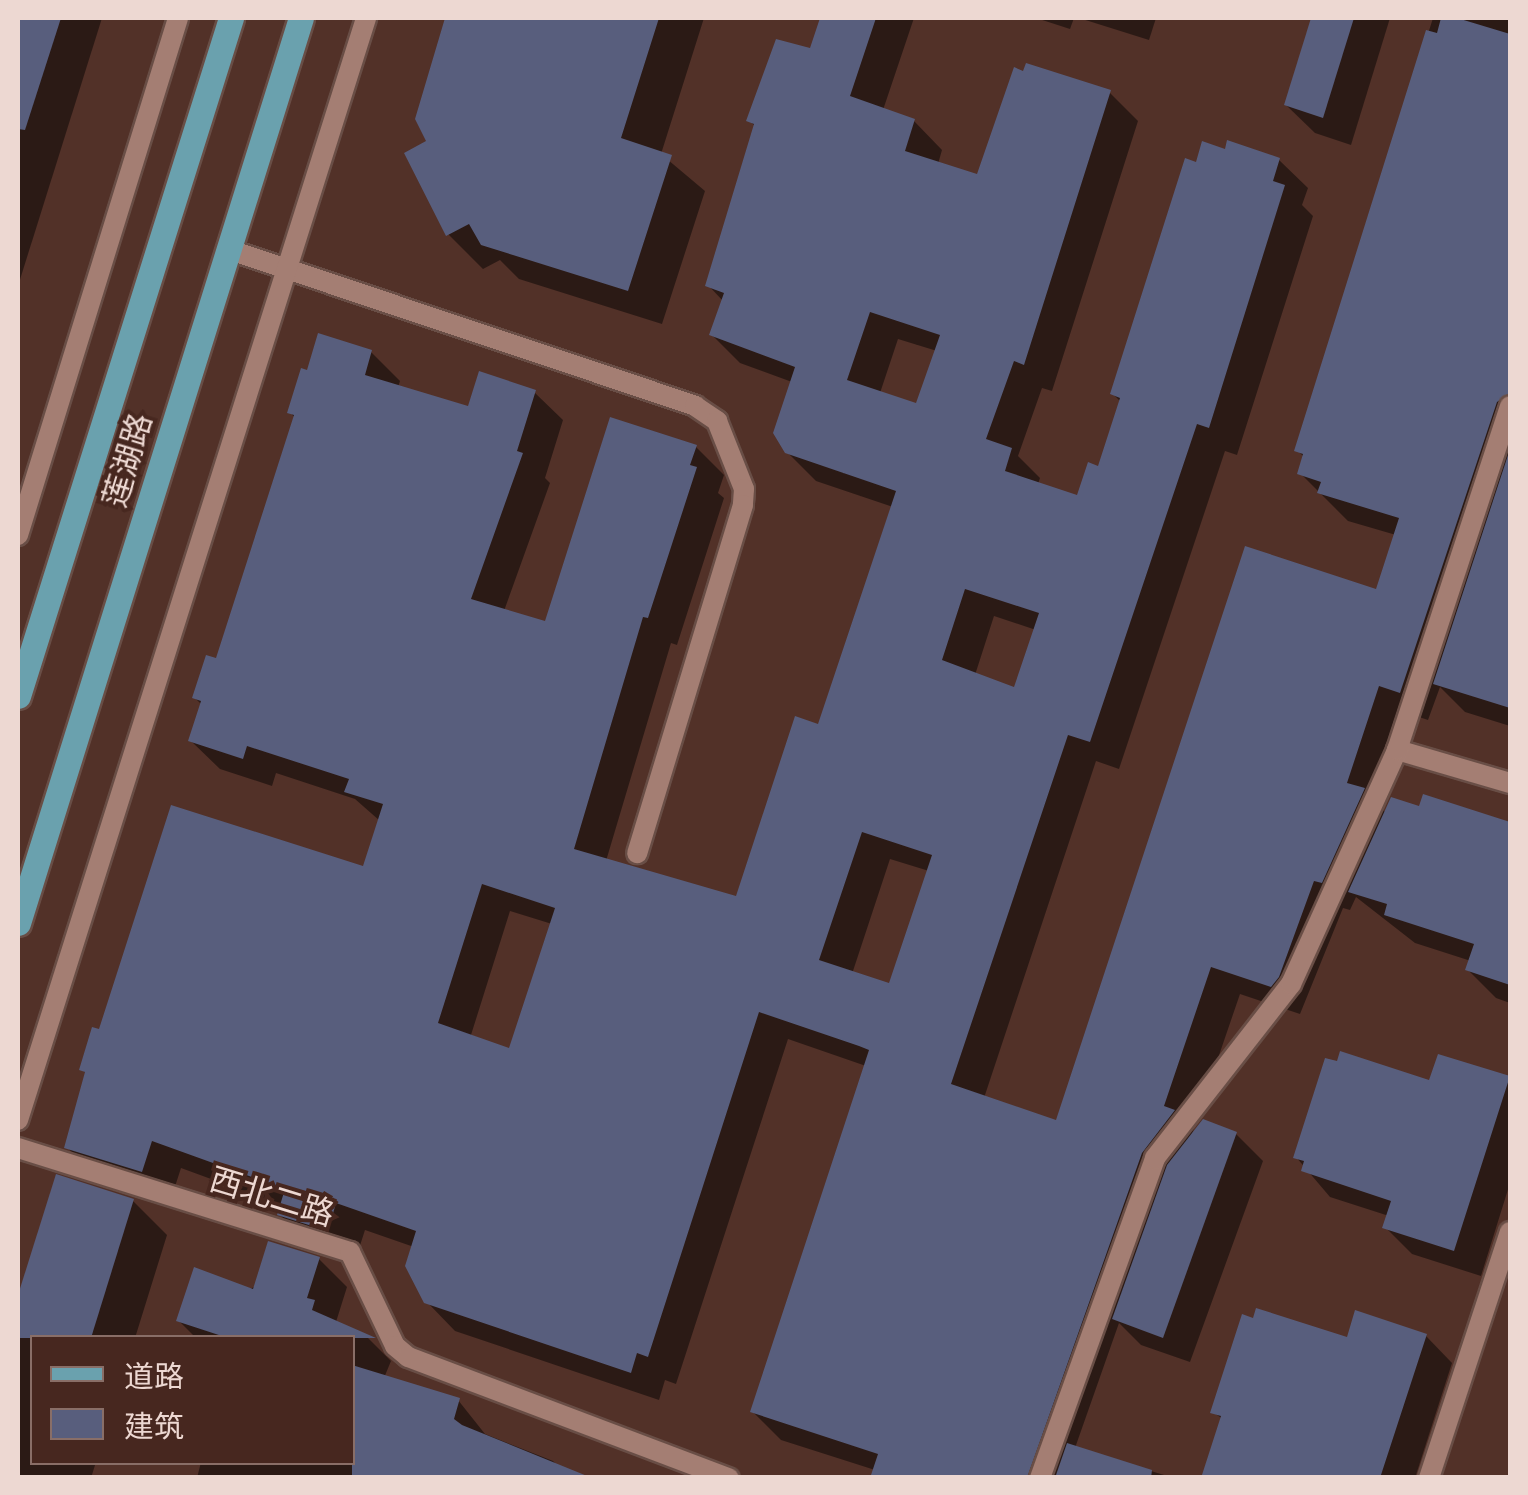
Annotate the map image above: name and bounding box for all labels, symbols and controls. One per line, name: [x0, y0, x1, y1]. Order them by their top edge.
street label: 莲湖路: [95, 408, 159, 512]
street label: 西北二路: [205, 1159, 339, 1233]
legend: [30, 1335, 355, 1465]
text: 道路: [124, 1355, 184, 1396]
text: 建筑: [124, 1405, 184, 1446]

